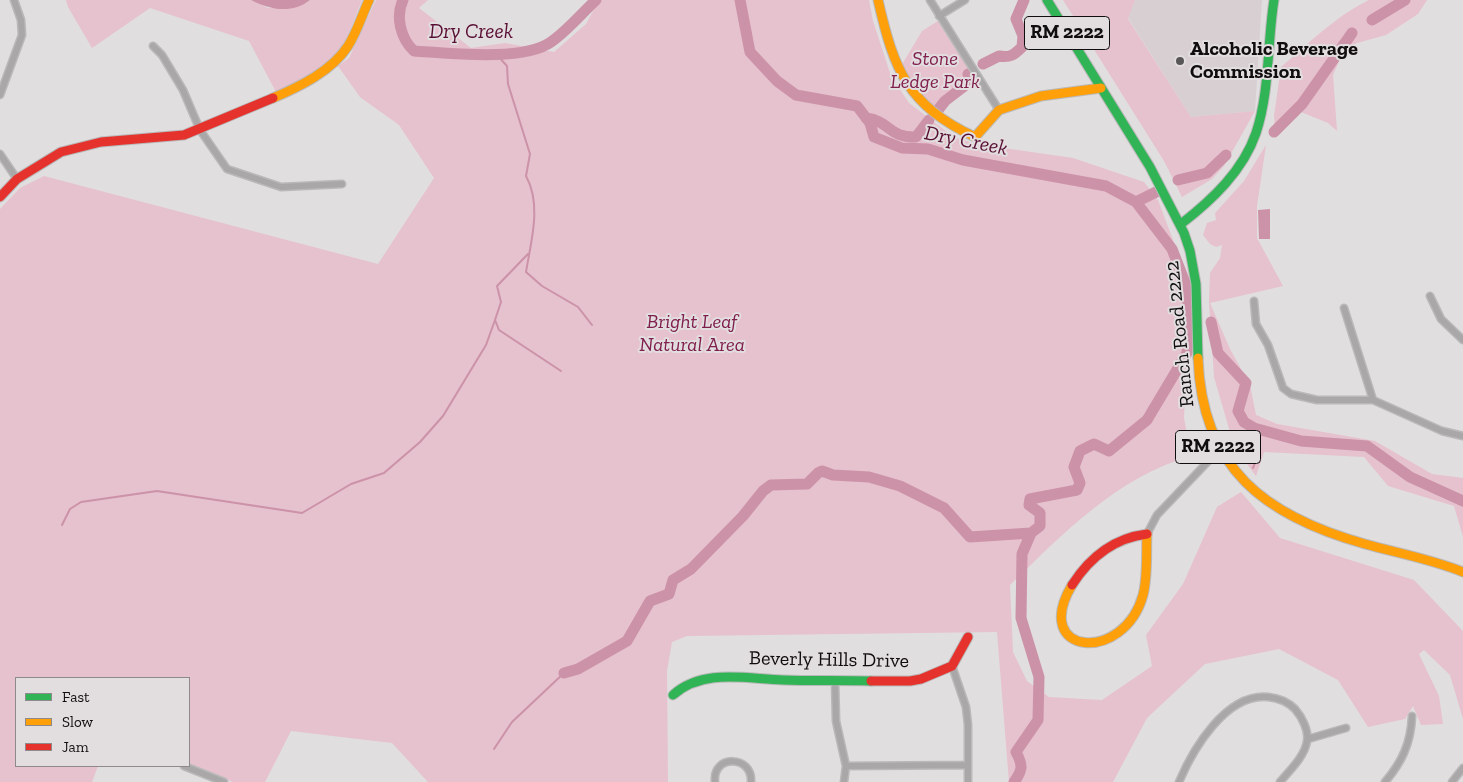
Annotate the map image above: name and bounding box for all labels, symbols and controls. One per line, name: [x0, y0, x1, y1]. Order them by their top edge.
road number: RM 2222: [1024, 16, 1110, 49]
water label: Dry Creek: [429, 19, 513, 45]
place label: Alcoholic Beverage Commission: [1190, 37, 1358, 84]
park label: Stone Ledge Park: [890, 47, 980, 94]
marker: Alcoholic Beverage Commission: [1174, 55, 1186, 67]
water label: Dry Creek: [922, 121, 1010, 161]
street label: Ranch Road 2222: [1160, 260, 1200, 408]
park label: Bright Leaf Natural Area: [639, 310, 745, 357]
road number: RM 2222: [1176, 431, 1260, 464]
street label: Beverly Hills Drive: [749, 647, 909, 673]
legend: [15, 677, 190, 767]
text: Fast: [62, 688, 90, 706]
text: Slow: [62, 713, 93, 731]
text: Jam: [62, 738, 89, 756]

